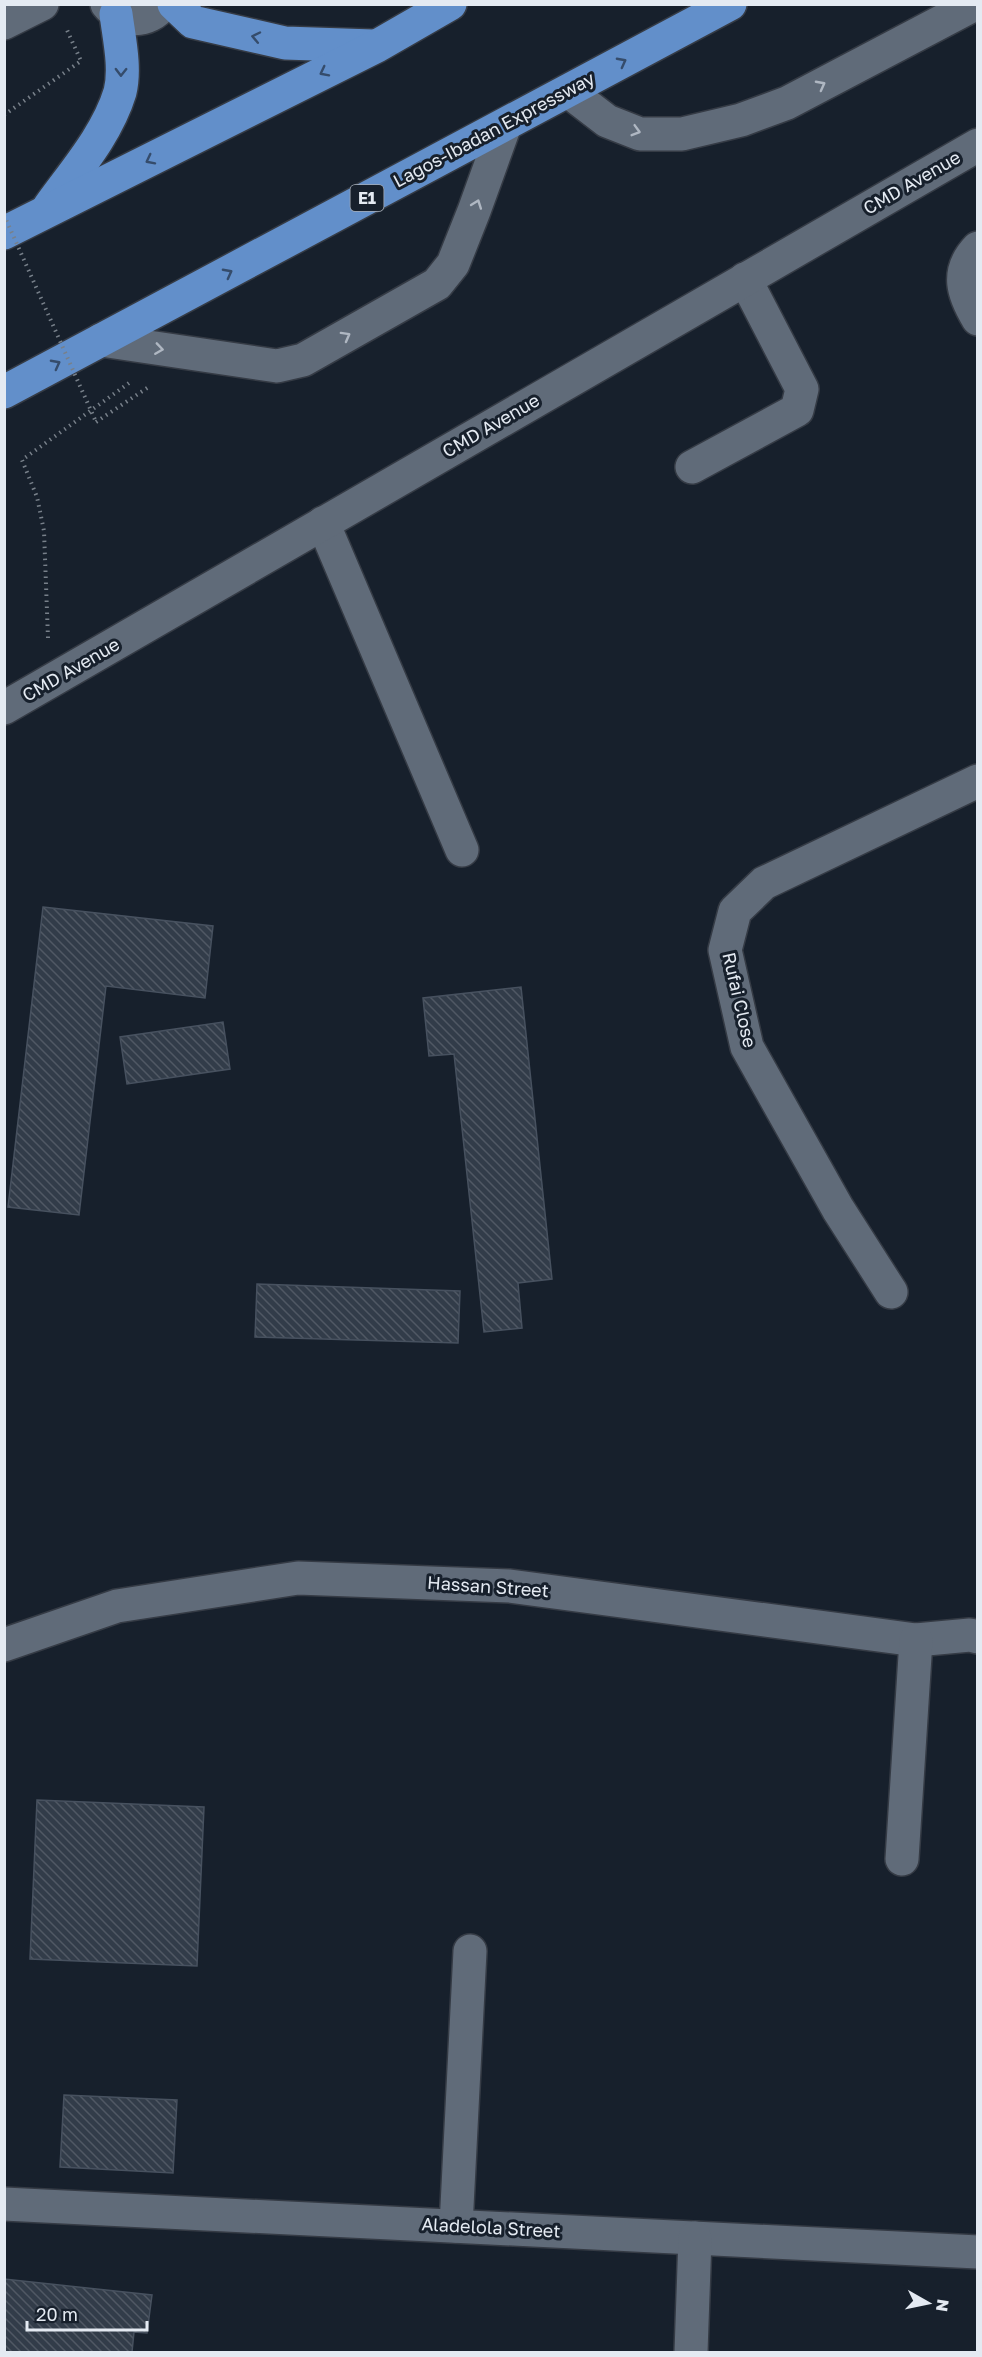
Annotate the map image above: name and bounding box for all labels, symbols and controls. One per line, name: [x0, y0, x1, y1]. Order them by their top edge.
one-way arrow: [252, 31, 262, 44]
one-way arrow: [616, 58, 627, 69]
one-way arrow: [320, 65, 331, 77]
one-way arrow: [115, 67, 127, 76]
street label: Lagos-Ibadan Expressway: [389, 67, 598, 192]
one-way arrow: [815, 81, 825, 92]
one-way arrow: [630, 124, 641, 136]
street label: CMD Avenue: [859, 146, 964, 219]
one-way arrow: [145, 152, 156, 164]
road number: E1: [350, 185, 384, 211]
one-way arrow: [469, 199, 482, 210]
one-way arrow: [222, 268, 233, 280]
one-way arrow: [340, 331, 350, 343]
one-way arrow: [154, 342, 164, 355]
one-way arrow: [50, 360, 60, 371]
street label: CMD Avenue: [438, 389, 543, 462]
street label: CMD Avenue: [18, 633, 123, 706]
street label: Rufai Close: [718, 950, 762, 1050]
street label: Hassan Street: [426, 1571, 550, 1601]
street label: Aladelola Street: [421, 2212, 561, 2242]
north arrow: [898, 2273, 958, 2333]
scale bar: [27, 2294, 147, 2332]
text: N: [932, 2298, 954, 2313]
text: 20 m: [36, 2303, 78, 2325]

